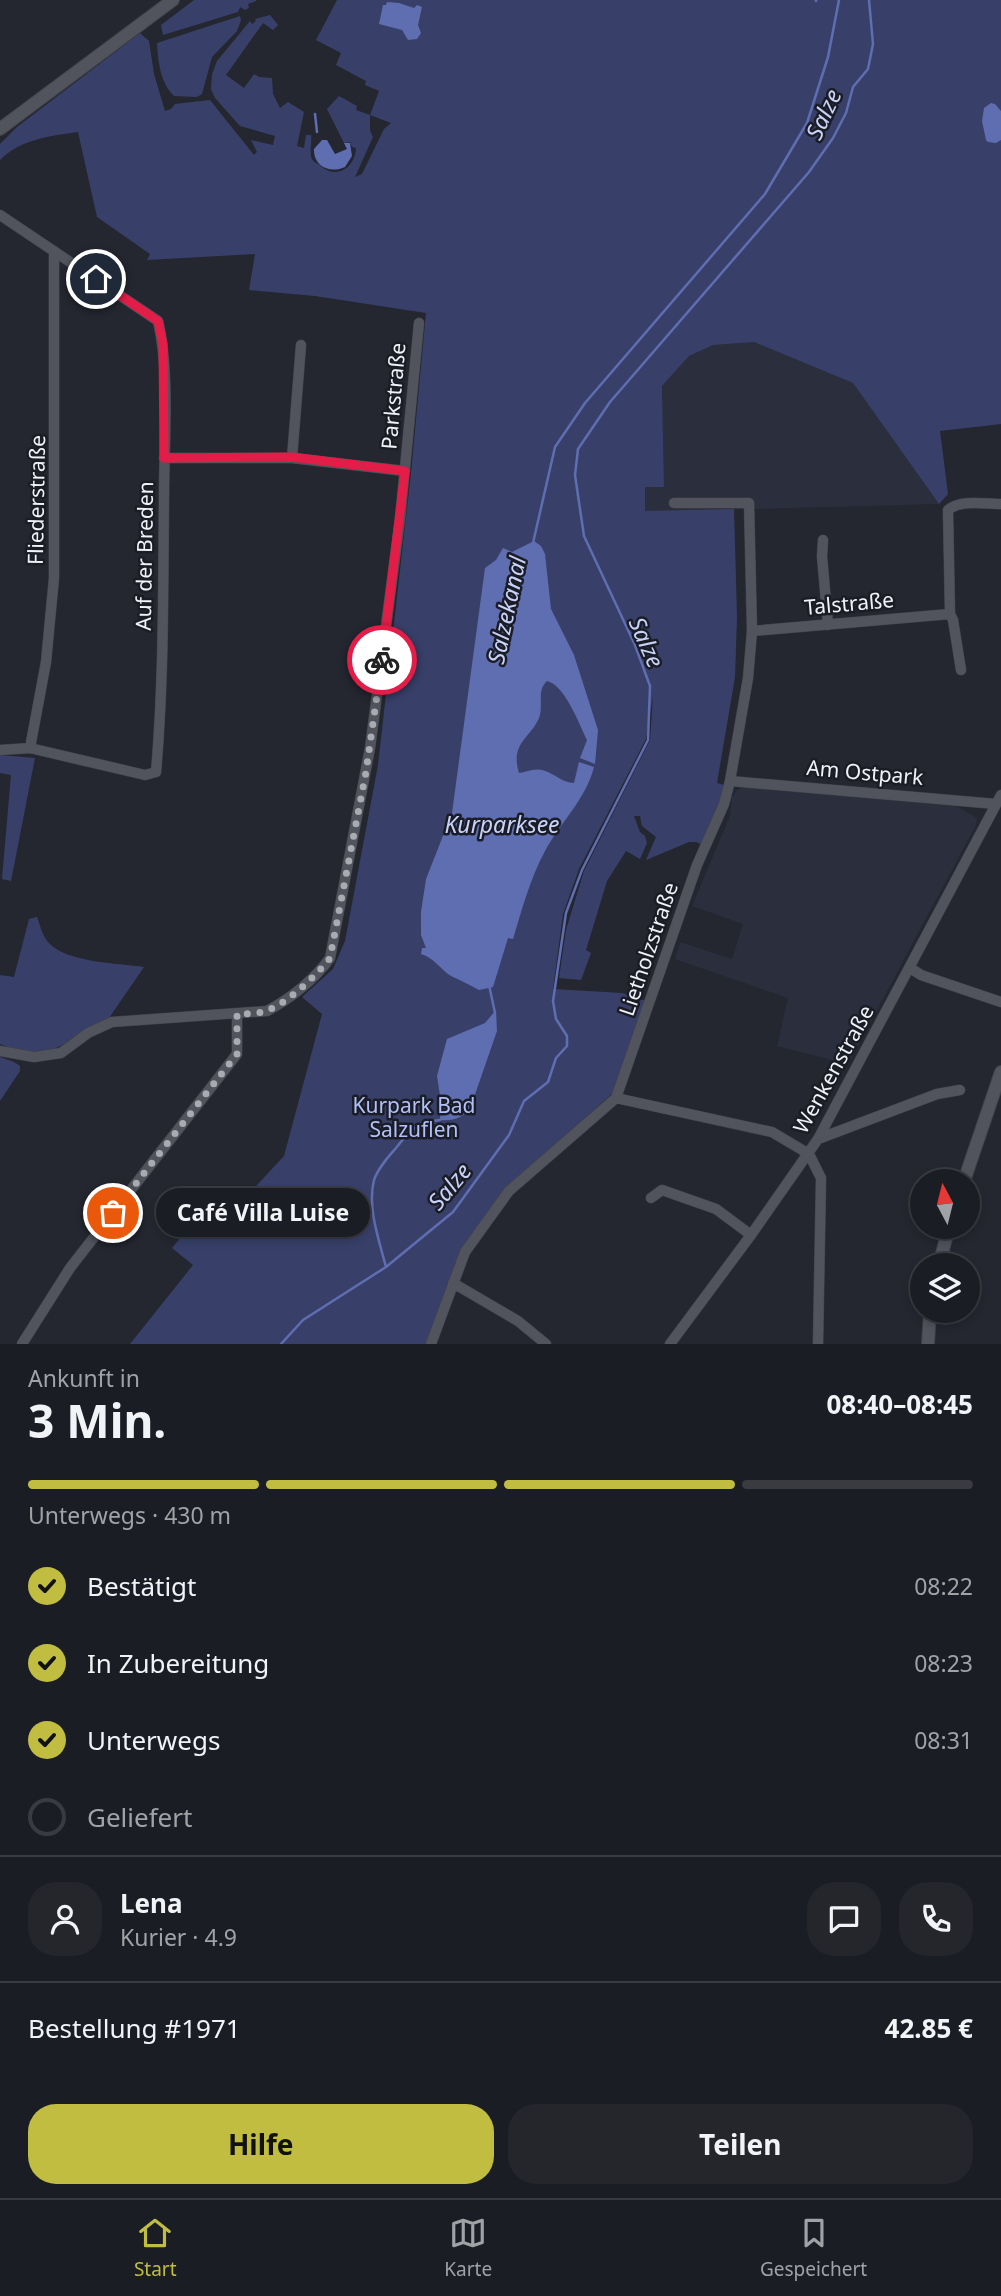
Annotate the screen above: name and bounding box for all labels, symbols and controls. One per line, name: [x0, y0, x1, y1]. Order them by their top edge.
water label: Salze: [797, 84, 849, 144]
pin: [66, 249, 126, 309]
icon: home: [77, 260, 115, 298]
street label: Parkstraße: [374, 341, 412, 451]
street label: Fliederstraße: [21, 435, 51, 565]
street label: Auf der Breden: [129, 481, 159, 631]
water label: Salzekanal: [479, 552, 533, 667]
street label: Talstraße: [803, 585, 895, 621]
water label: Salze: [622, 612, 672, 672]
courier: [347, 625, 417, 695]
icon: bike: [363, 641, 401, 679]
street label: Am Ostpark: [805, 753, 925, 791]
water label: Kurparksee: [444, 808, 560, 840]
street label: Lietholzstraße: [612, 878, 684, 1020]
street label: Wenkenstraße: [786, 1000, 880, 1138]
park label: Kurpark Bad Salzuflen: [352, 1091, 476, 1143]
water label: Salze: [420, 1156, 478, 1216]
north arrow: [910, 1169, 980, 1239]
map controls: [910, 1169, 980, 1323]
pin: [83, 1183, 143, 1243]
callout: Café Villa Luise: [155, 1188, 368, 1238]
icon: bag: [94, 1194, 132, 1232]
text: Café Villa Luise: [177, 1196, 349, 1228]
button: layers: [910, 1253, 980, 1323]
text: Ankunft in: [28, 1362, 140, 1394]
text: 08:40–08:45: [826, 1386, 973, 1422]
text: 3 Min.: [28, 1389, 166, 1451]
text: Unterwegs · 430 m: [28, 1499, 231, 1531]
icon: check: [28, 1567, 66, 1605]
text: Bestätigt: [87, 1568, 196, 1604]
text: 08:22: [914, 1570, 973, 1602]
icon: check: [28, 1644, 66, 1682]
text: In Zubereitung: [87, 1645, 269, 1681]
text: 08:23: [914, 1647, 973, 1679]
icon: check: [28, 1721, 66, 1759]
text: Unterwegs: [87, 1722, 220, 1758]
text: 08:31: [914, 1724, 973, 1756]
text: Geliefert: [87, 1799, 192, 1835]
button: person: [28, 1882, 102, 1956]
button: chat: [807, 1882, 881, 1956]
button: phone: [899, 1882, 973, 1956]
text: Lena: [120, 1885, 183, 1921]
text: Kurier · 4.9: [120, 1921, 237, 1953]
text: Bestellung #1971: [28, 2010, 241, 2046]
text: 42.85 €: [885, 2010, 973, 2046]
button: Hilfe: [28, 2104, 494, 2184]
button: Teilen: [508, 2104, 973, 2184]
tab: Start: [134, 2214, 177, 2282]
tab: Karte: [444, 2214, 492, 2282]
tab: Gespeichert: [760, 2214, 867, 2282]

